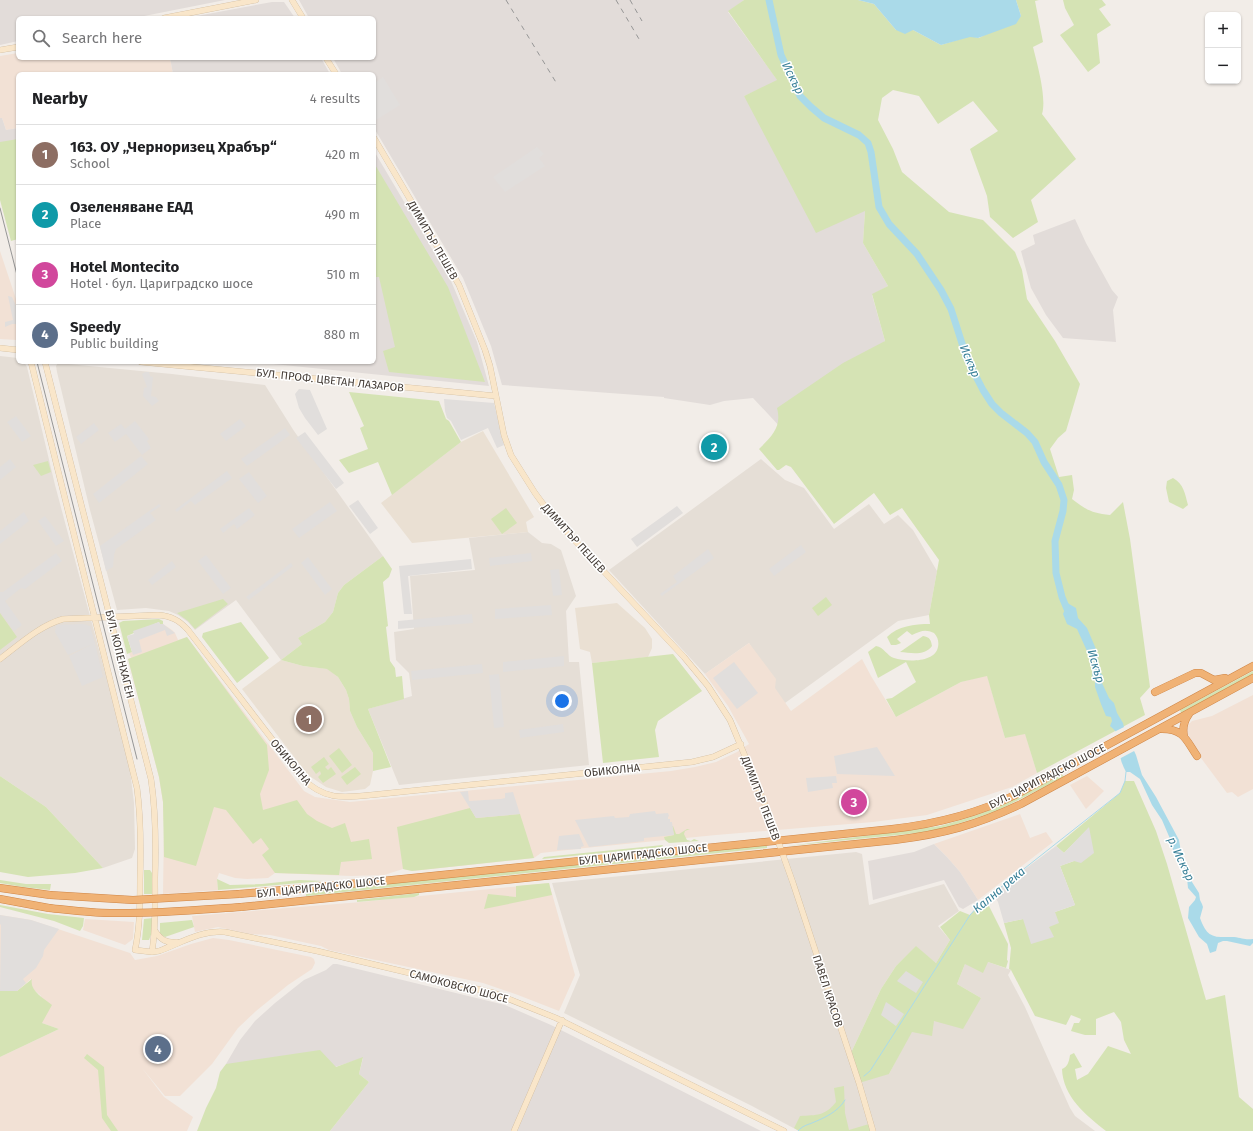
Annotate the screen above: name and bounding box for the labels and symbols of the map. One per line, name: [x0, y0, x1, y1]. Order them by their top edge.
water label: Искър: [779, 60, 807, 96]
street label: ДИМИТЪР ПЕШЕВ: [404, 198, 461, 282]
water label: Искър: [957, 342, 983, 380]
street label: БУЛ. ПРОФ. ЦВЕТАН ЛАЗАРОВ: [255, 366, 405, 395]
pin: 2: [701, 432, 727, 462]
street label: ДИМИТЪР ПЕШЕВ: [538, 500, 608, 576]
street label: БУЛ. КОПЕНХАГЕН: [102, 609, 137, 700]
water label: Искър: [1085, 648, 1107, 684]
your location: [552, 691, 572, 711]
pin: 1: [296, 704, 322, 734]
street label: ОБИКОЛНА: [268, 737, 314, 789]
street label: БУЛ. ЦАРИГРАДСКО ШОСЕ: [987, 741, 1108, 812]
street label: ДИМИТЪР ПЕШЕВ: [738, 753, 783, 842]
street label: ОБИКОЛНА: [583, 761, 641, 780]
pin: 3: [841, 787, 867, 817]
water label: р. Искър: [1165, 835, 1197, 883]
street label: БУЛ. ЦАРИГРАДСКО ШОСЕ: [578, 841, 708, 868]
water label: Кална река: [970, 864, 1028, 916]
street label: БУЛ. ЦАРИГРАДСКО ШОСЕ: [256, 874, 386, 901]
street label: ПАВЕЛ КРАСОВ: [810, 953, 845, 1029]
street label: САМОКОВСКО ШОСЕ: [408, 967, 510, 1006]
pin: 4: [145, 1034, 171, 1064]

